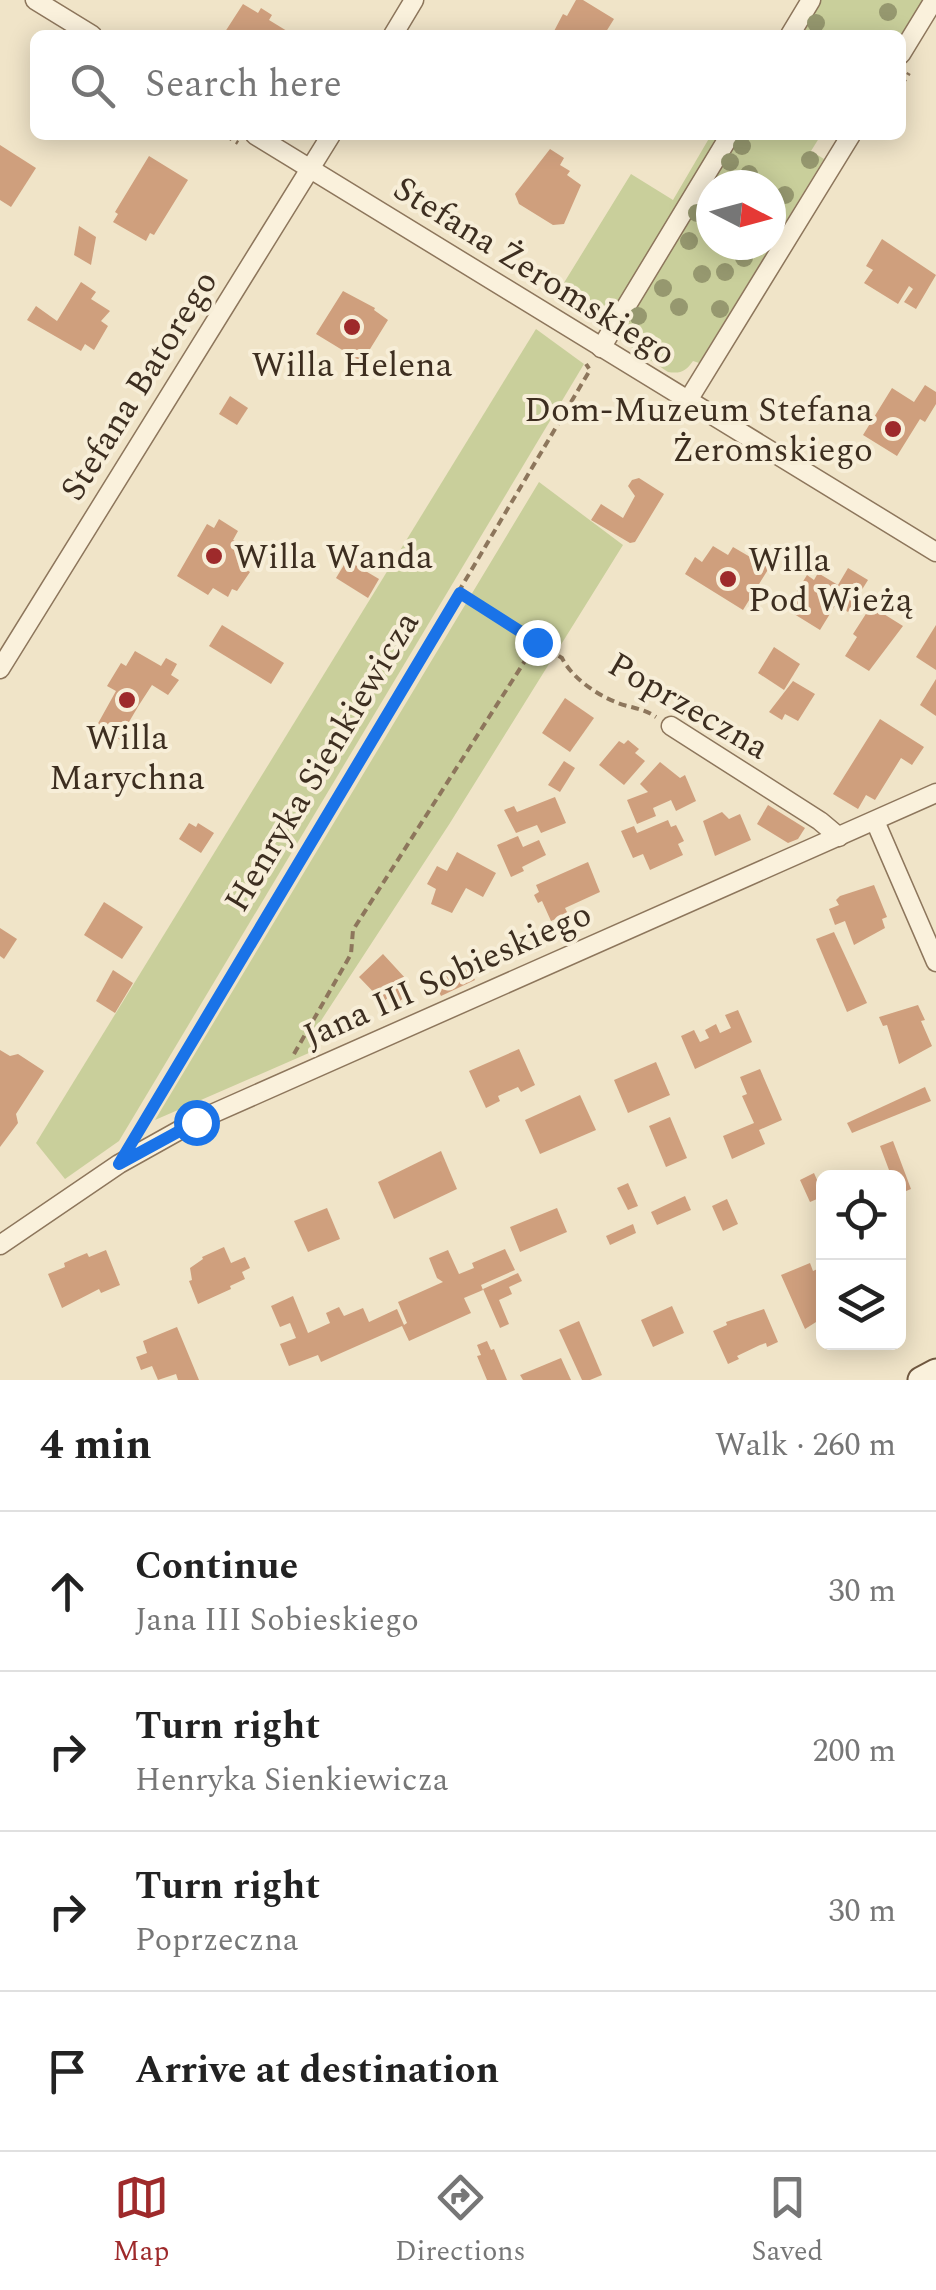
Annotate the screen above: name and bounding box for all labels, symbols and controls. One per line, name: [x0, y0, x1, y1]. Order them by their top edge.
search box: [30, 30, 906, 140]
text: Search here: [145, 56, 342, 114]
icon: search: [65, 58, 120, 113]
street label: Stefana Żeromskiego: [382, 163, 686, 380]
north arrow: [696, 170, 786, 260]
street label: Stefana Batorego: [47, 260, 232, 512]
marker: Willa Helena: [341, 316, 363, 338]
place label: Willa Helena: [251, 339, 453, 392]
place label: Dom-Muzeum Stefana Żeromskiego: [524, 384, 873, 477]
marker: Dom-Muzeum Stefana Żeromskiego: [882, 418, 904, 440]
place label: Willa Wanda: [234, 531, 433, 584]
place label: Willa Pod Wieżą: [748, 534, 913, 627]
marker: Willa Wanda: [203, 545, 225, 567]
marker: Willa Pod Wieżą: [717, 568, 739, 590]
street label: Henryka Sienkiewicza: [211, 601, 433, 922]
route end: [515, 620, 561, 666]
street label: Poprzeczna: [598, 639, 779, 774]
marker: Willa Marychna: [116, 689, 138, 711]
place label: Willa Marychna: [49, 712, 205, 805]
street label: Jana III Sobieskiego: [295, 888, 600, 1063]
route start: [174, 1100, 220, 1146]
map controls: [816, 1170, 906, 1350]
button: locate: [816, 1170, 906, 1260]
button: layers: [816, 1260, 906, 1350]
text: 4 min: [40, 1414, 152, 1477]
text: Walk · 260 m: [715, 1421, 896, 1470]
text: Continue: [135, 1538, 298, 1596]
icon: ahead: [40, 1564, 95, 1619]
text: 30 m: [828, 1567, 896, 1616]
text: Jana III Sobieskiego: [135, 1596, 419, 1645]
text: Turn right: [135, 1698, 320, 1756]
icon: right: [40, 1724, 95, 1779]
text: 200 m: [812, 1727, 896, 1776]
text: Henryka Sienkiewicza: [135, 1756, 448, 1805]
text: Turn right: [135, 1858, 320, 1916]
icon: right: [40, 1884, 95, 1939]
text: 30 m: [828, 1887, 896, 1936]
text: Poprzeczna: [135, 1916, 298, 1965]
text: Arrive at destination: [135, 2042, 499, 2100]
icon: arrive: [40, 2044, 95, 2099]
tab: Map: [113, 2170, 169, 2273]
tab: Directions: [395, 2170, 526, 2273]
tab: Saved: [751, 2170, 823, 2273]

